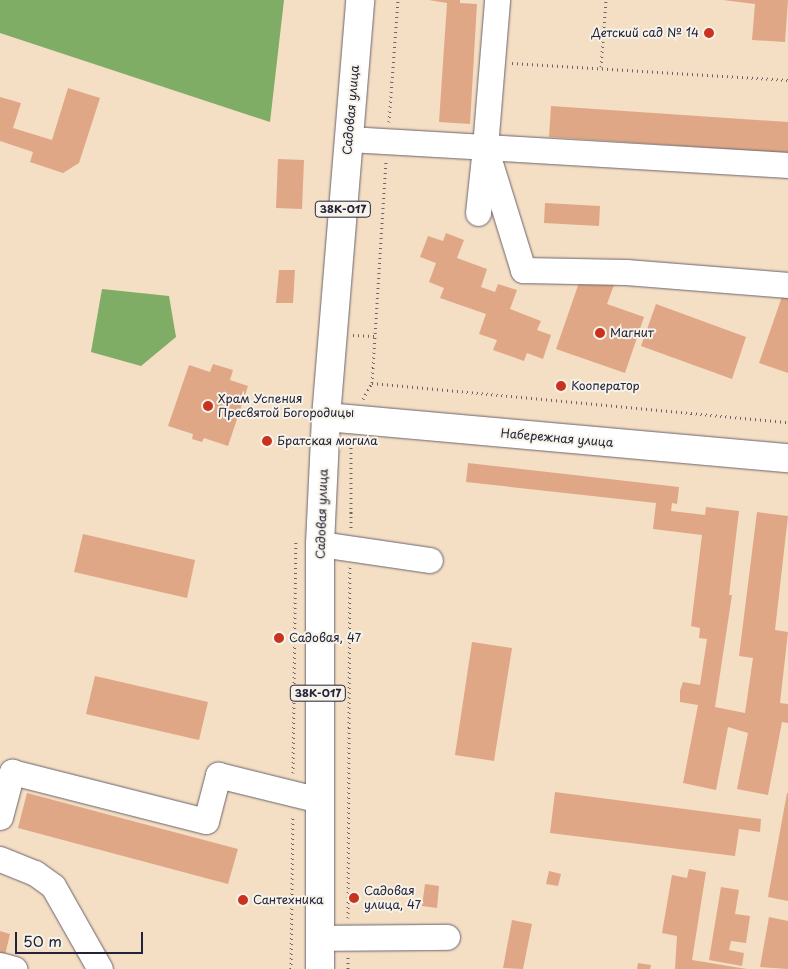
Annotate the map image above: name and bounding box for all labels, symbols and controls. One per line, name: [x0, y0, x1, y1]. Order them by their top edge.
place label: Детский сад № 14: [591, 26, 699, 40]
marker: Детский сад № 14: [703, 27, 715, 39]
street label: Садовая улица: [340, 64, 362, 156]
road number: 38К-017: [314, 200, 372, 218]
place label: Магнит: [610, 326, 654, 340]
marker: Магнит: [594, 327, 606, 339]
place label: Кооператор: [571, 379, 640, 393]
marker: Кооператор: [555, 380, 567, 392]
place label: Храм Успения Пресвятой Богородицы: [218, 392, 354, 420]
marker: Храм Успения Пресвятой Богородицы: [202, 400, 214, 412]
street label: Набережная улица: [500, 426, 614, 450]
place label: Братская могила: [277, 434, 378, 448]
marker: Братская могила: [261, 435, 273, 447]
street label: Садовая улица: [313, 468, 331, 560]
place label: Садовая, 47: [289, 631, 361, 645]
marker: Садовая, 47: [273, 632, 285, 644]
road number: 38К-017: [289, 684, 347, 701]
place label: Садовая улица, 47: [364, 884, 421, 912]
marker: Садовая улица, 47: [348, 892, 360, 904]
place label: Сантехника: [253, 893, 323, 907]
marker: Сантехника: [237, 894, 249, 906]
scale bar: [18, 922, 145, 954]
text: 50 m: [23, 929, 62, 952]

